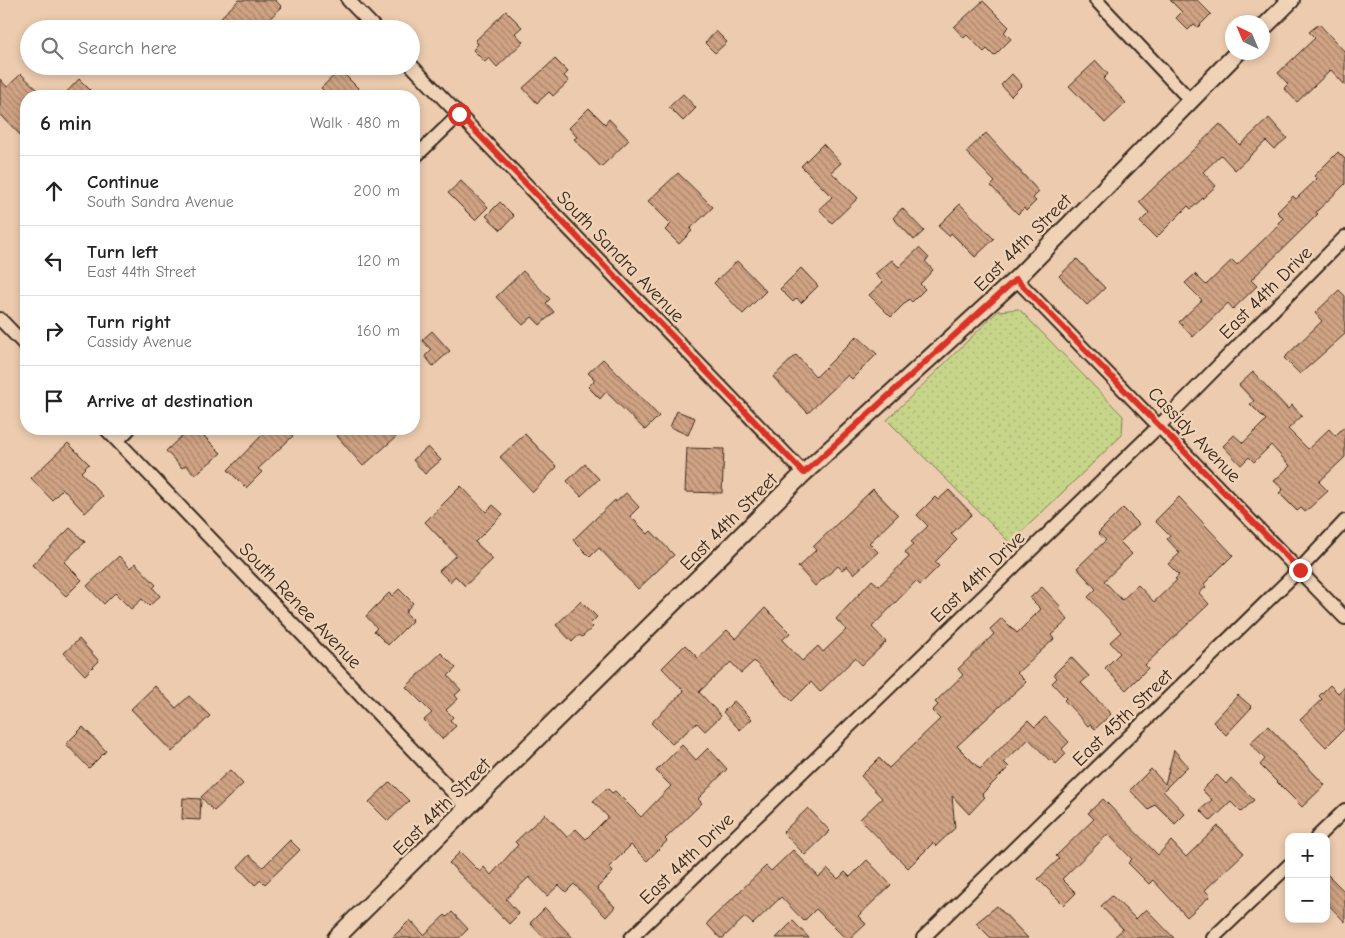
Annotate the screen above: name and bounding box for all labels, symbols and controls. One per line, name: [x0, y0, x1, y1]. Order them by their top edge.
north arrow: [1225, 15, 1270, 60]
search box: [20, 20, 420, 75]
icon: search: [38, 34, 66, 62]
text: Search here: [78, 37, 177, 59]
route start: [448, 103, 471, 126]
text: 6 min: [40, 111, 92, 135]
text: Walk · 480 m: [310, 114, 400, 132]
text: Continue: [87, 171, 159, 193]
icon: ahead: [40, 177, 68, 205]
text: 200 m: [354, 182, 400, 200]
street label: South Sandra Avenue: [552, 186, 689, 327]
street label: East 44th Street: [969, 189, 1076, 296]
text: South Sandra Avenue: [87, 193, 234, 211]
text: Turn left: [87, 241, 158, 263]
street label: East 44th Drive: [1215, 242, 1317, 344]
icon: left: [40, 247, 68, 275]
text: 120 m: [357, 252, 400, 270]
text: East 44th Street: [87, 263, 196, 281]
text: Turn right: [87, 311, 171, 333]
icon: right: [40, 317, 68, 345]
text: 160 m: [357, 322, 400, 340]
text: Cassidy Avenue: [87, 333, 192, 351]
street label: Cassidy Avenue: [1143, 382, 1245, 487]
icon: arrive: [40, 387, 68, 415]
text: Arrive at destination: [87, 390, 253, 412]
street label: East 44th Street: [675, 468, 782, 575]
street label: East 44th Drive: [926, 526, 1029, 627]
street label: South Renee Avenue: [235, 538, 366, 673]
route end: [1289, 559, 1312, 582]
street label: East 45th Street: [1068, 664, 1177, 771]
street label: East 44th Street: [388, 753, 495, 860]
street label: East 44th Drive: [635, 808, 738, 909]
map controls: [1285, 833, 1330, 923]
button: +: [1285, 833, 1330, 878]
button: −: [1285, 878, 1330, 923]

